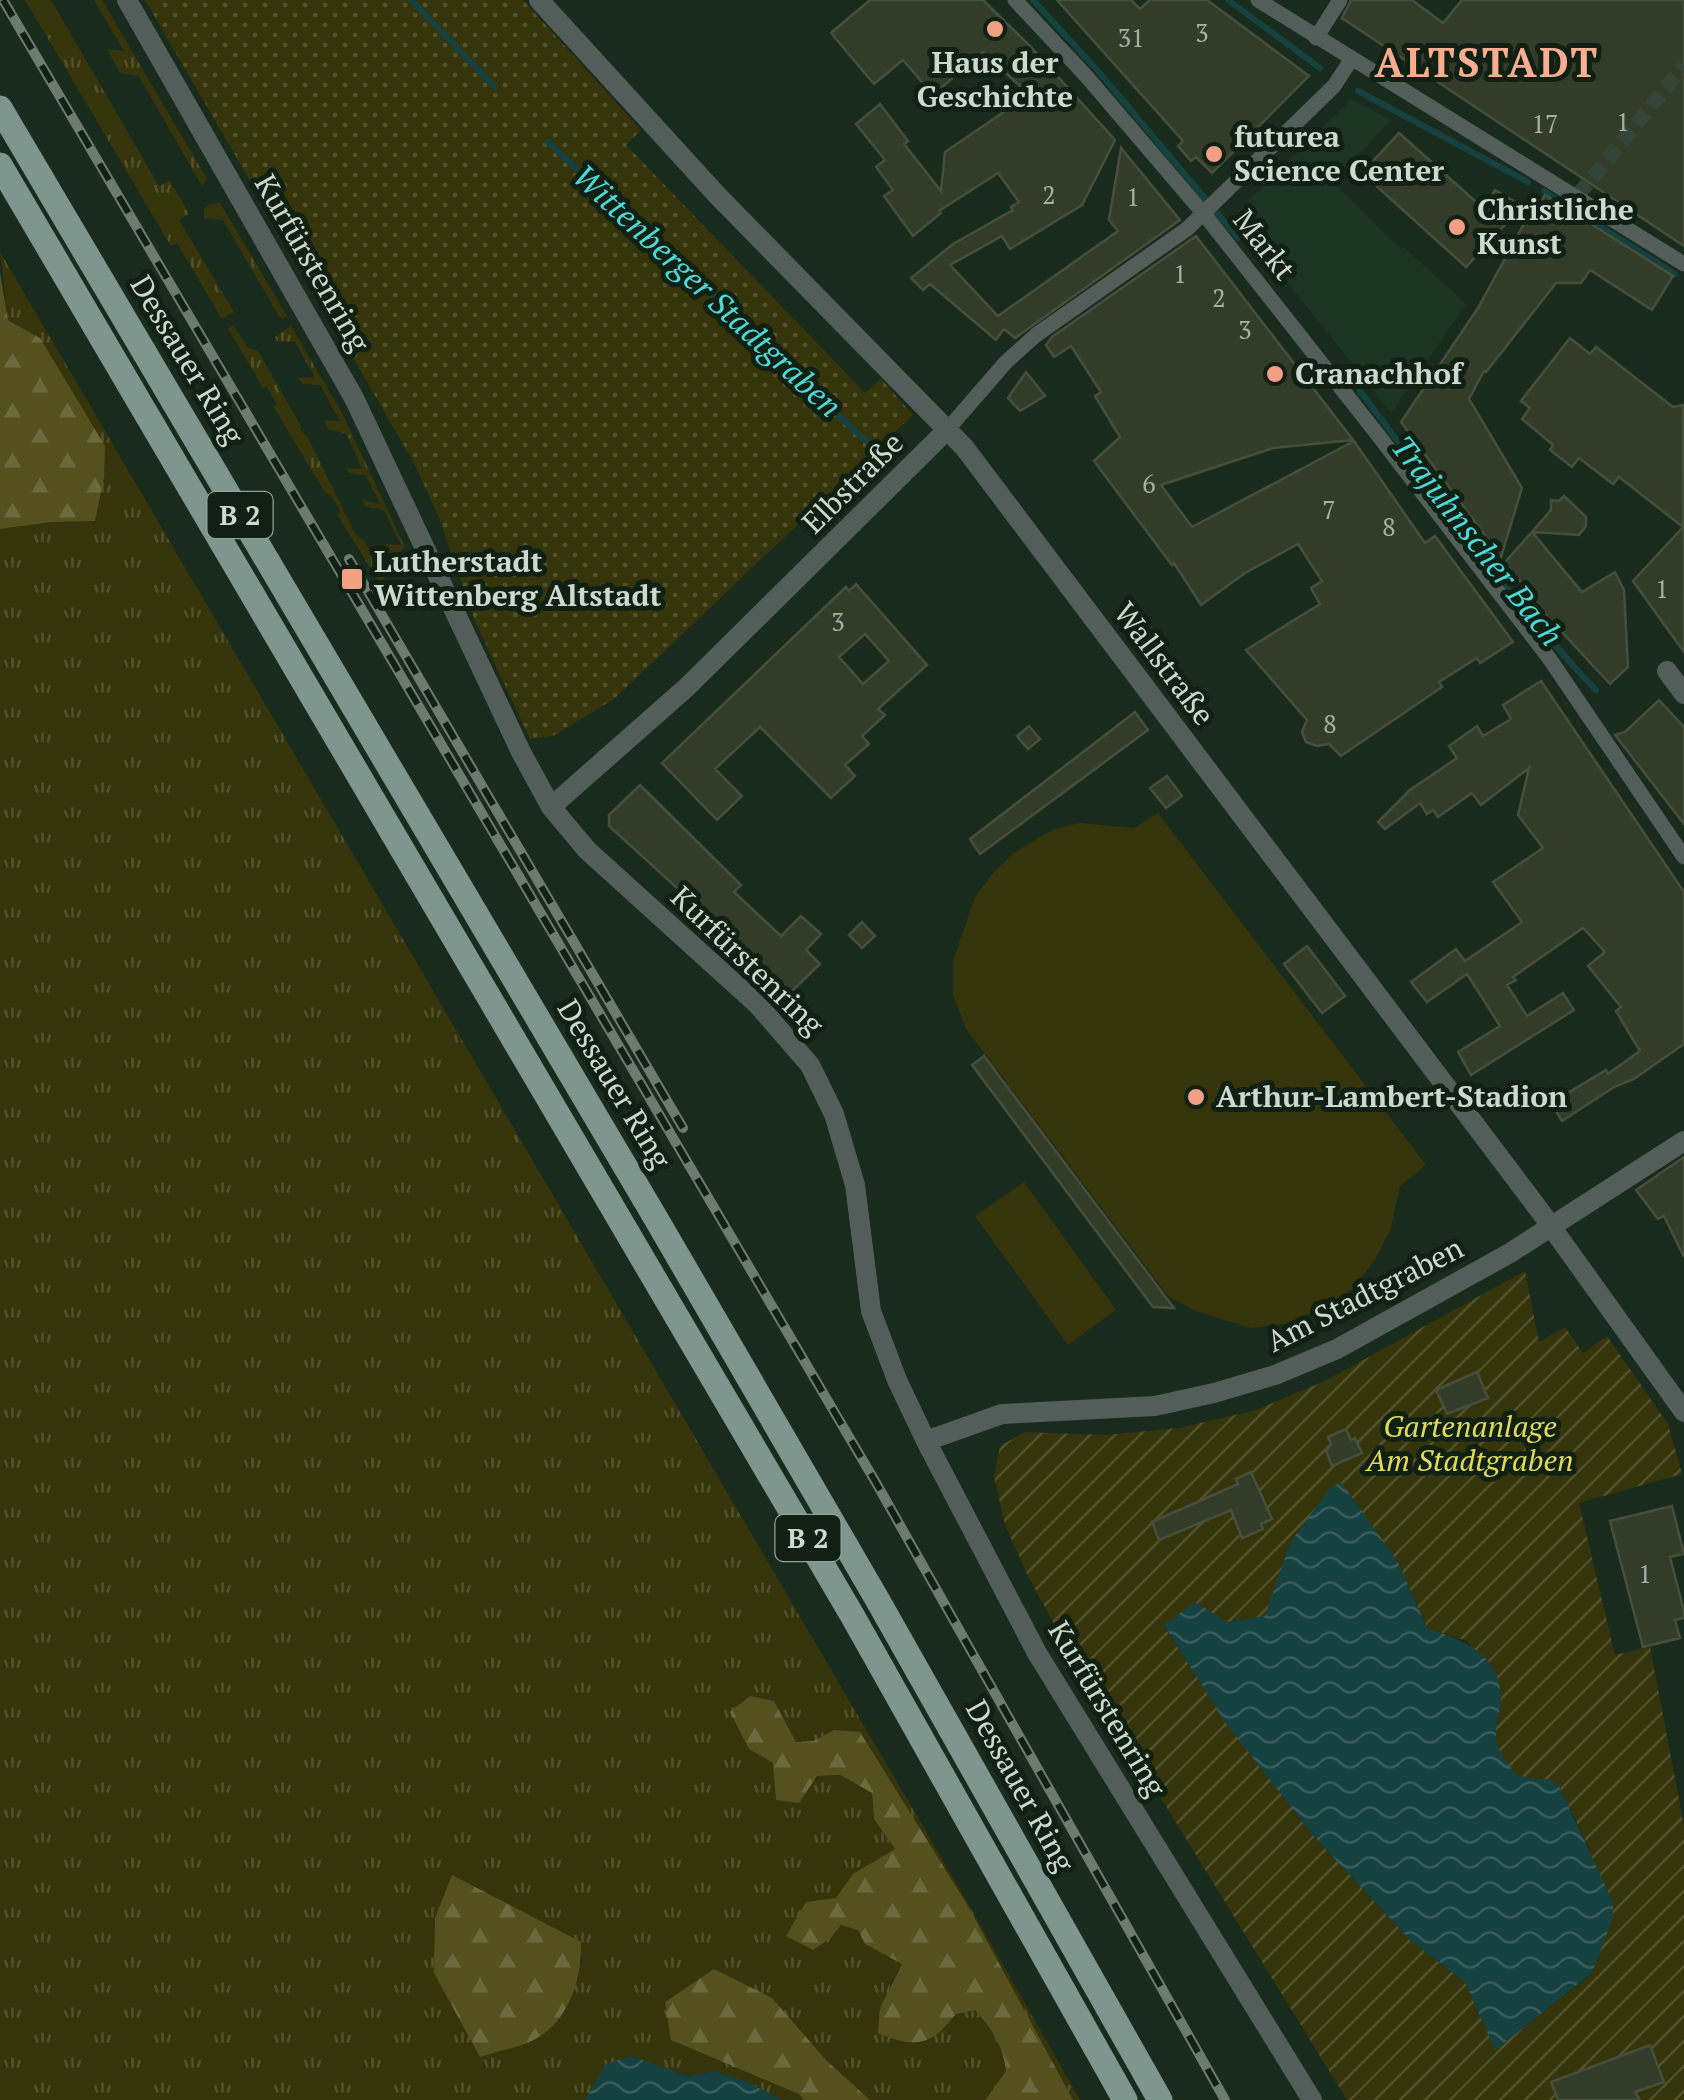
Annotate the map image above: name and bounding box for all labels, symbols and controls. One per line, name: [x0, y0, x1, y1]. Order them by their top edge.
house number: 3: [1195, 16, 1209, 49]
marker: Haus der Geschichte: [984, 18, 1006, 40]
house number: 31: [1118, 21, 1144, 54]
district label: ALTSTADT: [1374, 35, 1600, 88]
place label: Haus der Geschichte: [917, 42, 1073, 116]
house number: 1: [1616, 105, 1630, 138]
house number: 17: [1532, 107, 1558, 140]
place label: futurea Science Center: [1234, 116, 1444, 190]
marker: futurea Science Center: [1203, 143, 1225, 165]
water label: Wittenberger Stadtgraben: [564, 155, 851, 426]
street label: Kurfürstenring: [246, 167, 380, 359]
house number: 2: [1042, 178, 1056, 211]
house number: 1: [1126, 180, 1140, 213]
place label: Christliche Kunst: [1477, 189, 1634, 263]
street label: Markt: [1225, 201, 1305, 288]
marker: Christliche Kunst: [1446, 216, 1468, 238]
house number: 1: [1173, 257, 1187, 290]
street label: Dessauer Ring: [122, 268, 255, 452]
house number: 2: [1212, 281, 1226, 314]
house number: 3: [1238, 313, 1252, 346]
place label: Cranachhof: [1295, 353, 1465, 393]
marker: Cranachhof: [1264, 363, 1286, 385]
street label: Elbstraße: [793, 423, 912, 542]
water label: Trajuhnscher Bach: [1382, 426, 1573, 654]
house number: 6: [1142, 467, 1156, 500]
road number: B 2: [208, 492, 272, 538]
house number: 7: [1322, 493, 1336, 526]
house number: 8: [1382, 510, 1396, 543]
place label: Lutherstadt Wittenberg Altstadt: [374, 541, 661, 615]
marker: Lutherstadt Wittenberg Altstadt: [339, 566, 365, 592]
house number: 1: [1655, 572, 1669, 605]
street label: Wallstraße: [1105, 594, 1224, 733]
house number: 3: [831, 605, 845, 638]
house number: 8: [1323, 707, 1337, 740]
street label: Kurfürstenring: [662, 877, 834, 1044]
street label: Dessauer Ring: [549, 992, 682, 1176]
place label: Arthur-Lambert-Stadion: [1216, 1076, 1567, 1116]
marker: Arthur-Lambert-Stadion: [1185, 1086, 1207, 1108]
street label: Am Stadtgraben: [1259, 1227, 1470, 1361]
park label: Gartenanlage Am Stadtgraben: [1364, 1406, 1574, 1480]
road number: B 2: [776, 1515, 840, 1561]
house number: 1: [1638, 1557, 1652, 1590]
street label: Kurfürstenring: [1040, 1613, 1177, 1805]
street label: Dessauer Ring: [957, 1693, 1085, 1880]

